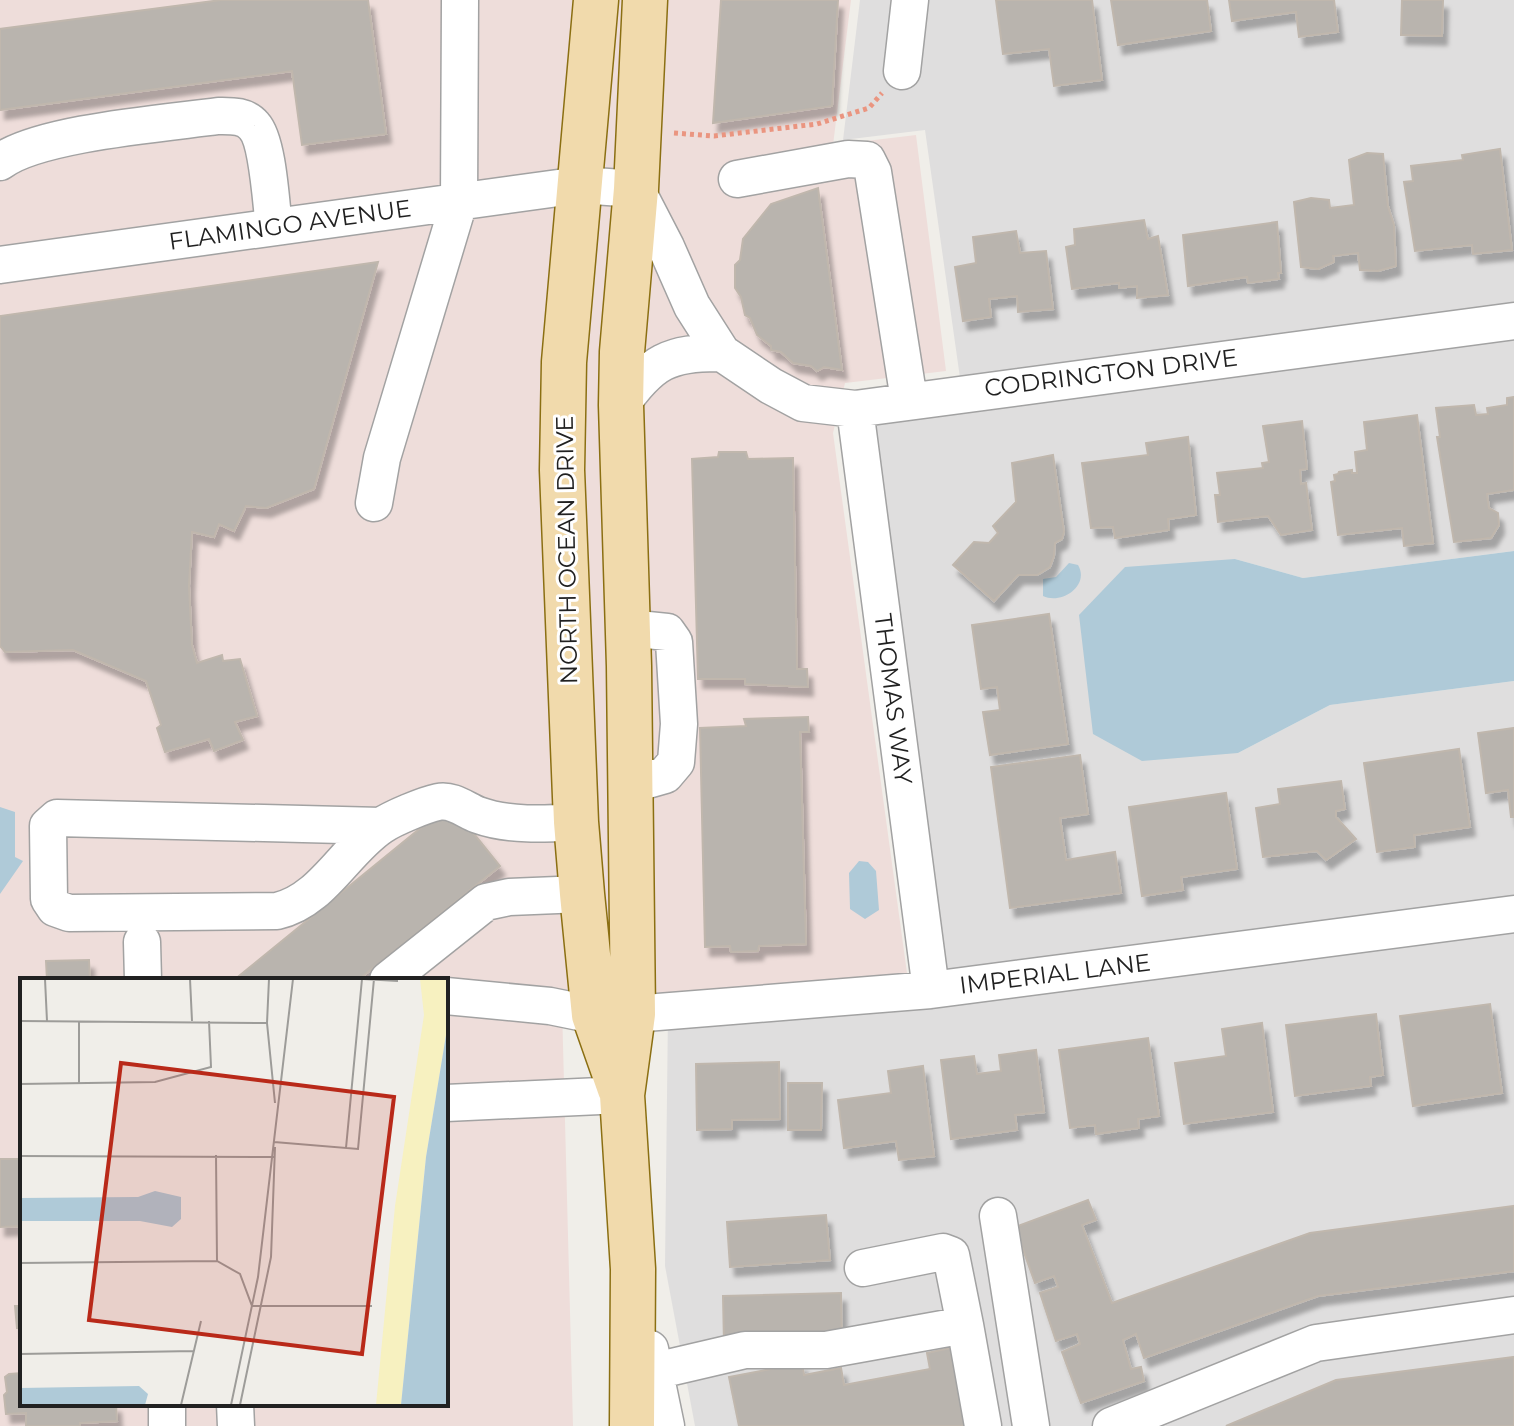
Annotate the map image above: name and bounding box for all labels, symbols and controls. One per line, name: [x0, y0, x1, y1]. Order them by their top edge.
street label: FLAMINGO AVENUE: [167, 193, 413, 256]
street label: CODRINGTON DRIVE: [983, 343, 1239, 402]
street label: NORTH OCEAN DRIVE: [550, 415, 583, 685]
street label: THOMAS WAY: [869, 612, 918, 787]
street label: IMPERIAL LANE: [958, 947, 1152, 1000]
inset map: [20, 978, 448, 1406]

